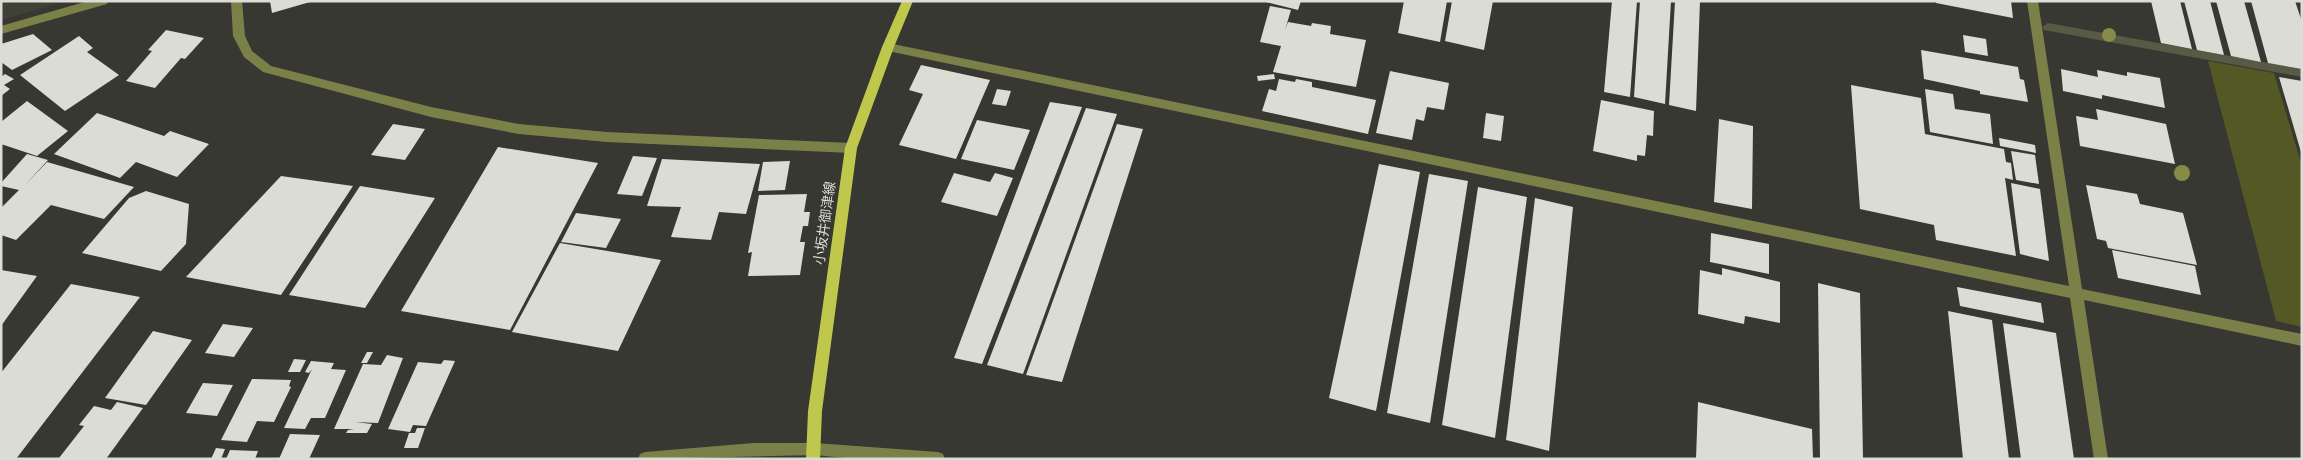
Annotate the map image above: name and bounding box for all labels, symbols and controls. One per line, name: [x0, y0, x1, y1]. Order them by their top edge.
street label: 小坂井御津線: [810, 180, 840, 266]

